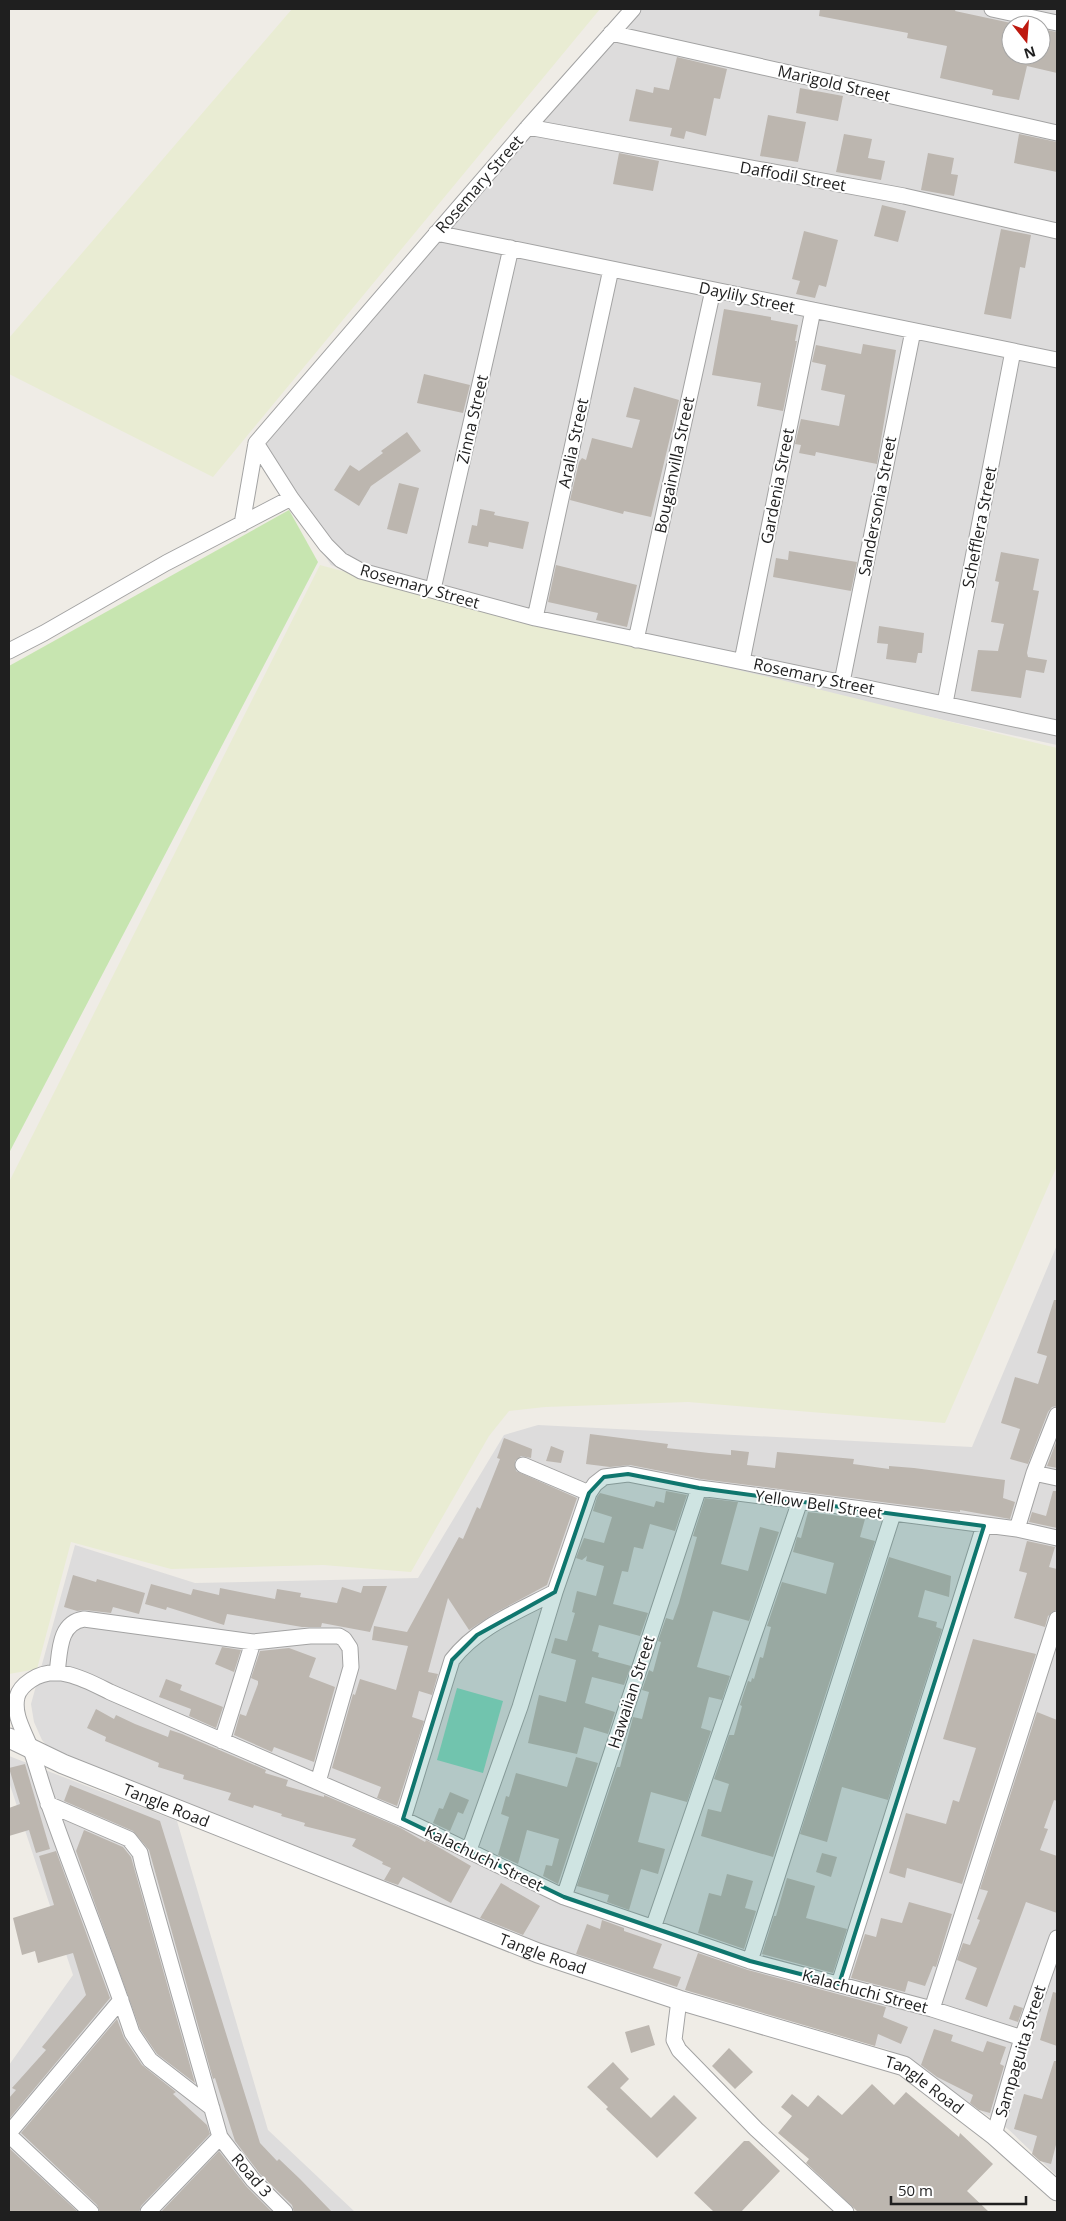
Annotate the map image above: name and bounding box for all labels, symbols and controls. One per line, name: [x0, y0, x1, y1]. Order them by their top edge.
north arrow: [1001, 15, 1051, 65]
text: N: [1022, 42, 1038, 64]
street label: Marigold Street: [776, 59, 893, 107]
street label: Rosemary Street: [430, 130, 528, 238]
street label: Daffodil Street: [738, 156, 848, 196]
street label: Daylily Street: [697, 276, 797, 318]
street label: Zinna Street: [451, 372, 493, 466]
street label: Bougainvilla Street: [649, 394, 699, 535]
street label: Aralia Street: [553, 396, 593, 490]
street label: Gardenia Street: [755, 426, 799, 546]
street label: Sandersonia Street: [853, 434, 901, 578]
street label: Schefflera Street: [956, 464, 1002, 590]
street label: Rosemary Street: [358, 558, 483, 614]
street label: Rosemary Street: [751, 652, 877, 700]
street label: Yellow Bell Street: [754, 1484, 884, 1524]
street label: Hawaiian Street: [602, 1632, 660, 1751]
street label: Tangle Road: [120, 1778, 213, 1832]
street label: Kalachuchi Street: [421, 1820, 547, 1896]
street label: Tangle Road: [496, 1928, 590, 1979]
street label: Kalachuchi Street: [800, 1964, 931, 2018]
street label: Sampaguita Street: [989, 1982, 1051, 2120]
street label: Tangle Road: [883, 2050, 968, 2119]
street label: Road 3: [227, 2148, 277, 2202]
scale bar: [891, 2174, 1026, 2206]
text: 50 m: [898, 2180, 933, 2200]

